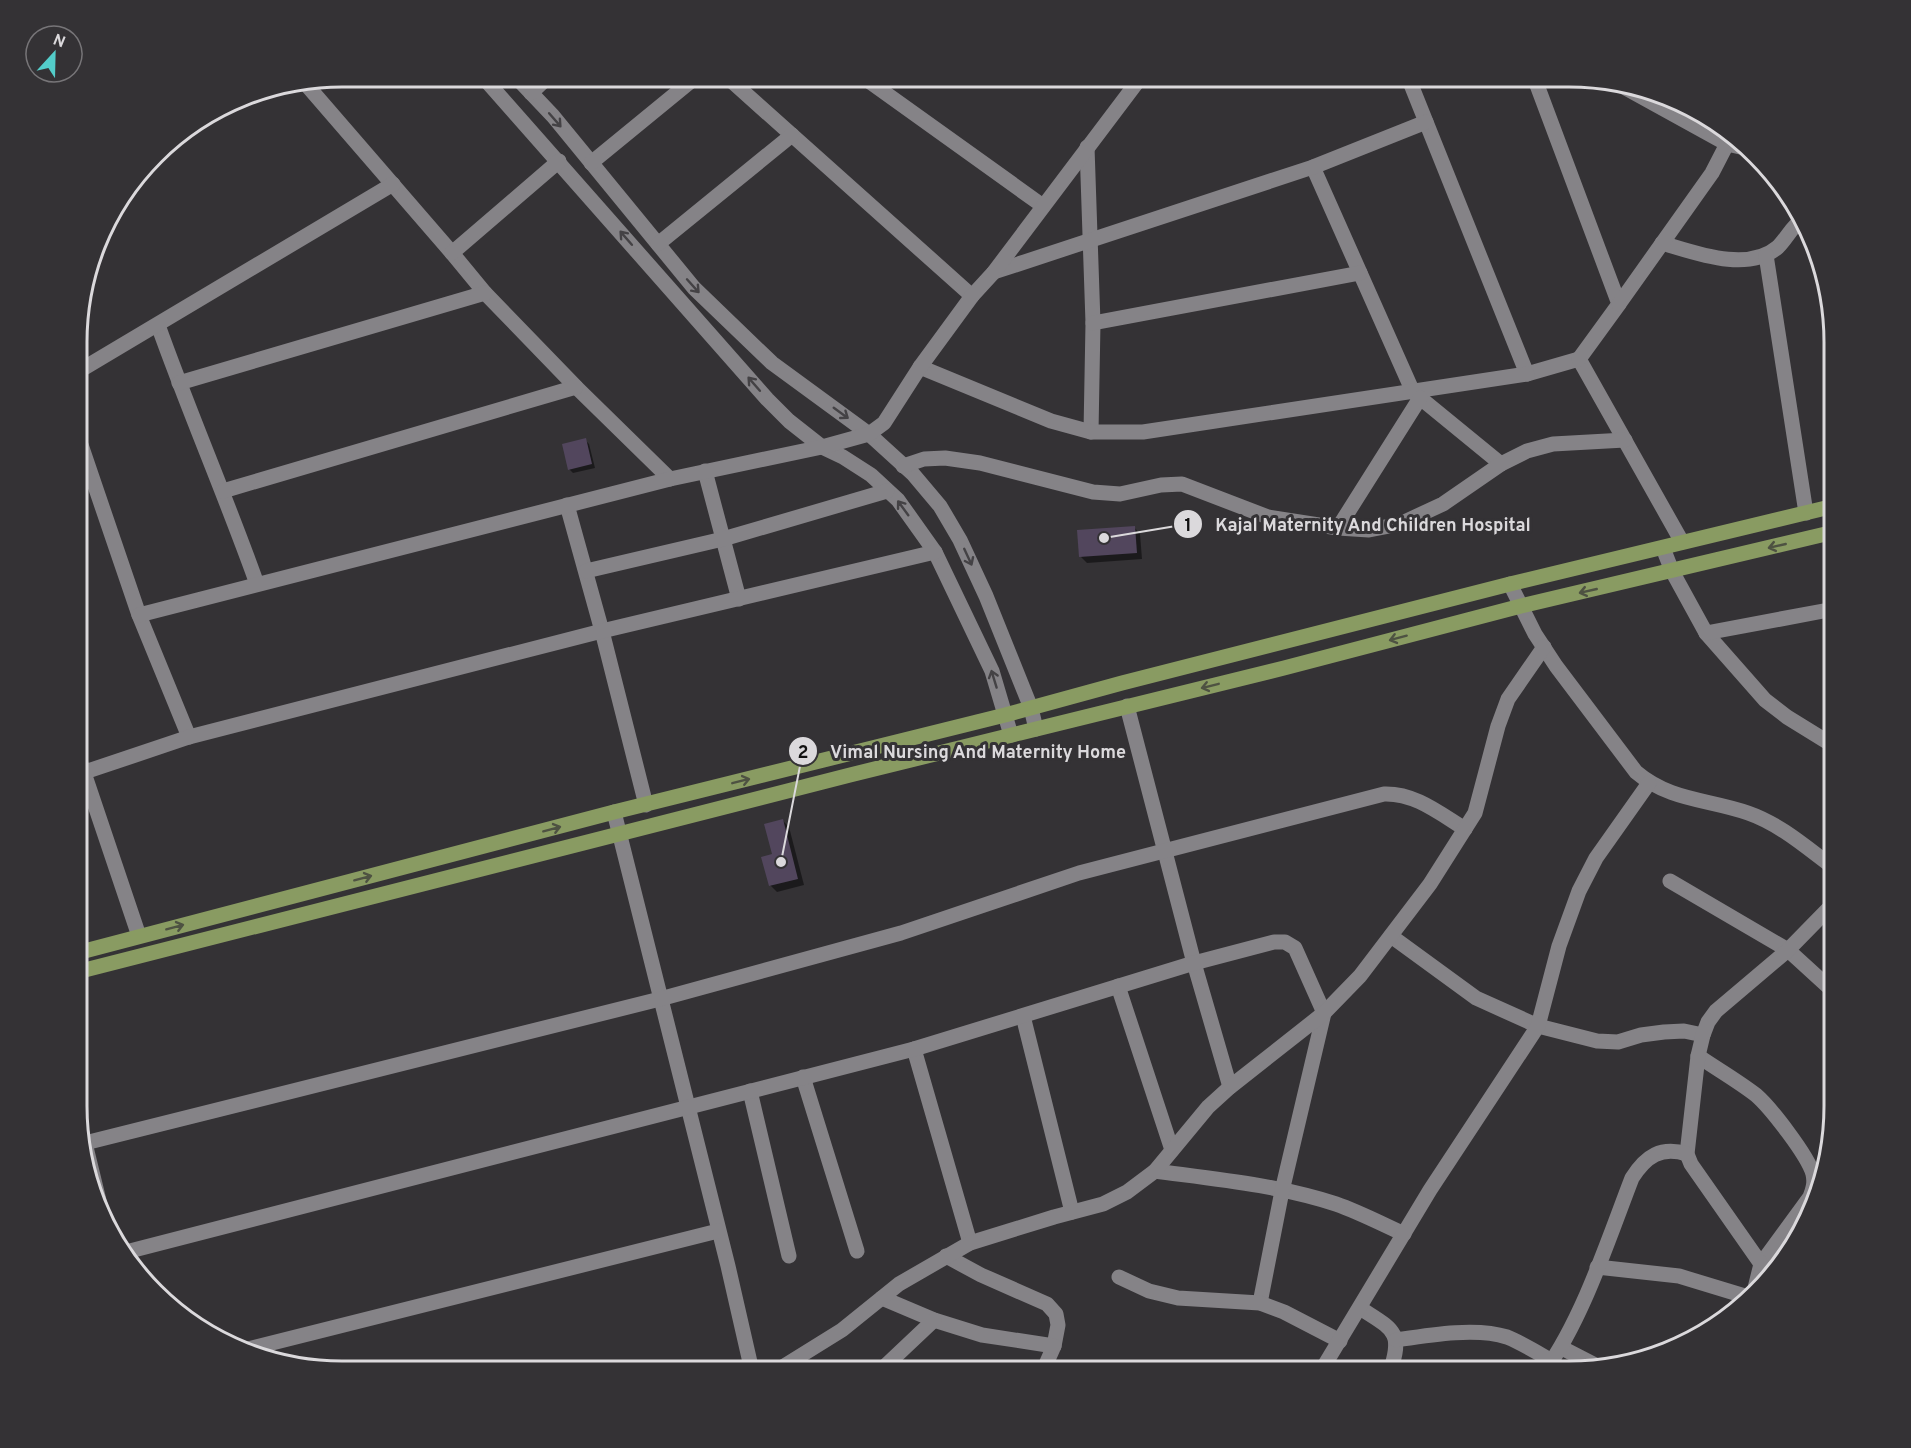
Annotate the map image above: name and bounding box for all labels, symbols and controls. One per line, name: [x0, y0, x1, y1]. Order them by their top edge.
north arrow: [24, 24, 84, 84]
text: N: [50, 31, 68, 53]
one-way arrow: [549, 112, 562, 128]
one-way arrow: [619, 230, 632, 246]
one-way arrow: [686, 278, 700, 293]
one-way arrow: [747, 377, 761, 392]
one-way arrow: [832, 407, 848, 419]
one-way arrow: [897, 500, 909, 516]
callout: Kajal Maternity And Children Hospital: [1173, 506, 1543, 542]
text: 1: [1184, 515, 1192, 538]
text: Kajal Maternity And Children Hospital: [1215, 515, 1531, 538]
one-way arrow: [1768, 541, 1788, 552]
one-way arrow: [963, 547, 974, 565]
one-way arrow: [1578, 585, 1597, 597]
one-way arrow: [1389, 633, 1408, 644]
one-way arrow: [988, 670, 999, 689]
one-way arrow: [1200, 681, 1219, 693]
callout: Vimal Nursing And Maternity Home: [788, 733, 1138, 769]
text: 2: [797, 742, 809, 765]
text: Vimal Nursing And Maternity Home: [830, 742, 1126, 765]
one-way arrow: [731, 775, 750, 786]
one-way arrow: [542, 822, 561, 834]
one-way arrow: [353, 871, 372, 883]
one-way arrow: [165, 920, 184, 932]

